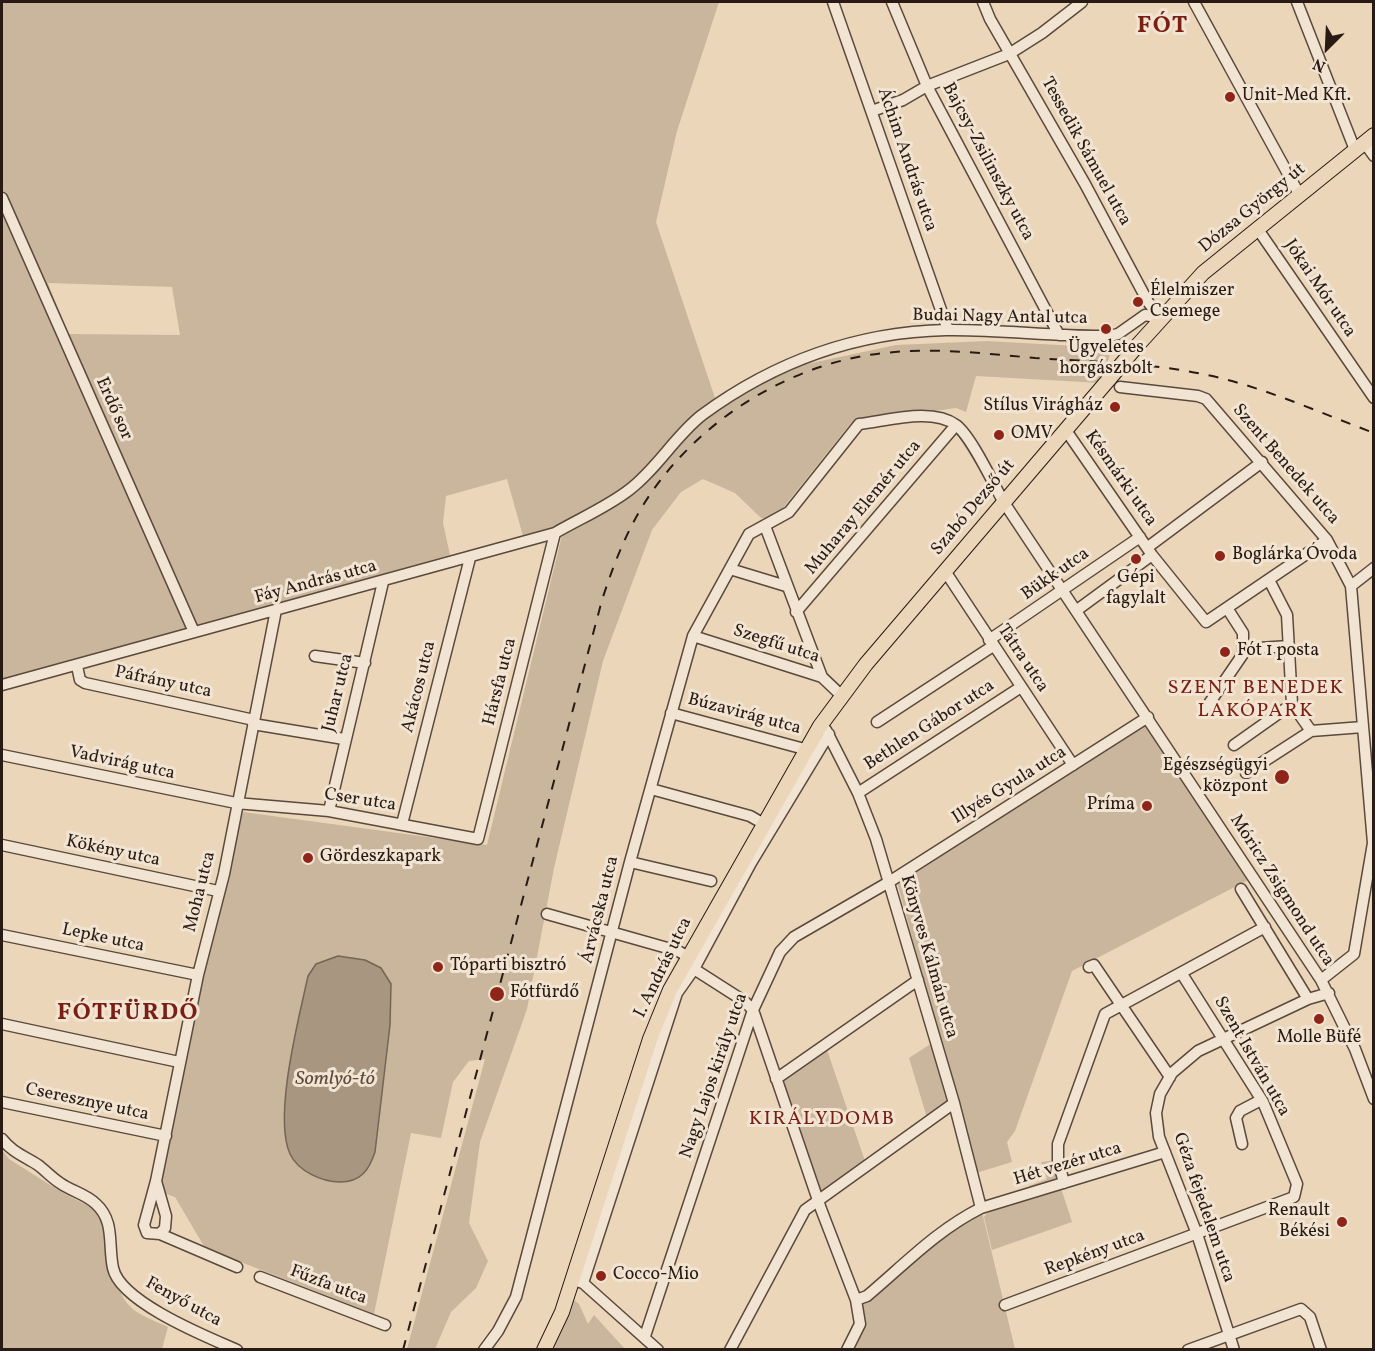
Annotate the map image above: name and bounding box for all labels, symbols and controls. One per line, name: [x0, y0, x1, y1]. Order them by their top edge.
district label: FÓT: [1137, 14, 1189, 42]
north arrow: [1297, 18, 1357, 78]
text: N: [1310, 52, 1329, 77]
street label: Tessedik Sámuel utca: [1035, 74, 1135, 230]
street label: Bajcsy-Zsilinszky utca: [936, 79, 1038, 245]
street label: Áchim András utca: [871, 85, 941, 235]
place label: Unit-Med Kft.: [1242, 86, 1351, 108]
marker: Unit-Med Kft.: [1223, 90, 1237, 104]
street label: Dózsa György út: [1195, 159, 1311, 259]
street label: Jókai Mór utca: [1278, 236, 1360, 342]
place label: Élelmiszer Csemege: [1150, 281, 1234, 324]
marker: Élelmiszer Csemege: [1131, 295, 1145, 309]
street label: Budai Nagy Antal utca: [912, 306, 1088, 330]
marker: Ügyeletes horgászbolt: [1099, 322, 1113, 336]
place label: Ügyeletes horgászbolt: [1059, 338, 1153, 380]
street label: Erdő sor: [90, 374, 136, 444]
place label: Stílus Virágház: [983, 396, 1103, 418]
marker: Stílus Virágház: [1108, 400, 1122, 414]
street label: Szent Benedek utca: [1227, 400, 1343, 530]
place label: OMV: [1011, 424, 1053, 446]
street label: Késmárki utca: [1079, 427, 1161, 531]
marker: OMV: [992, 428, 1006, 442]
street label: Muharay Elemér utca: [801, 436, 927, 580]
street label: Szabó Dezső út: [927, 455, 1021, 561]
street label: Bükk utca: [1018, 544, 1094, 606]
place label: Boglárka Óvoda: [1232, 545, 1357, 567]
marker: Boglárka Óvoda: [1213, 549, 1227, 563]
marker: Gépi fagylalt: [1129, 552, 1143, 566]
street label: Fáy András utca: [253, 556, 379, 610]
place label: Gépi fagylalt: [1106, 568, 1166, 610]
street label: Szegfű utca: [730, 621, 822, 669]
street label: Tátra utca: [991, 621, 1053, 697]
street label: Hársfa utca: [480, 636, 522, 728]
street label: Akácos utca: [398, 639, 442, 735]
place label: Fót 1 posta: [1237, 641, 1319, 663]
marker: Fót 1 posta: [1218, 645, 1232, 659]
street label: Juhar utca: [319, 651, 359, 735]
street label: Páfrány utca: [112, 662, 214, 704]
street label: Bethlen Gábor utca: [861, 676, 999, 776]
district label: SZENT BENEDEK LAKÓPARK: [1167, 677, 1345, 724]
street label: Búzavirág utca: [685, 690, 803, 740]
street label: Vadvirág utca: [67, 742, 177, 786]
street label: Illyés Gyula utca: [949, 742, 1071, 830]
place label: Egészségügyi központ: [1163, 756, 1268, 798]
marker: Egészségügyi központ: [1273, 768, 1291, 786]
street label: Cser utca: [323, 785, 397, 817]
place label: Príma: [1087, 795, 1135, 817]
marker: Príma: [1140, 799, 1154, 813]
street label: Móricz Zsigmond utca: [1224, 811, 1338, 971]
street label: Kökény utca: [64, 831, 162, 873]
place label: Gördeszkapark: [320, 847, 441, 869]
street label: Moha utca: [181, 849, 221, 935]
marker: Gördeszkapark: [301, 851, 315, 865]
street label: Árvácska utca: [577, 854, 625, 966]
street label: Könyves Kálmán utca: [894, 873, 962, 1041]
street label: I. András utca: [630, 914, 698, 1022]
street label: Lepke utca: [60, 920, 146, 958]
place label: Tóparti bisztró: [450, 956, 566, 978]
marker: Tóparti bisztró: [431, 960, 445, 974]
place label: Fótfürdő: [510, 983, 579, 1005]
marker: Fótfürdő: [488, 985, 506, 1003]
street label: Nagy Lajos király utca: [677, 990, 753, 1162]
street label: Szent István utca: [1208, 993, 1294, 1121]
district label: FÓTFÜRDŐ: [57, 1001, 199, 1029]
marker: Molle Büfé: [1312, 1012, 1326, 1026]
place label: Molle Büfé: [1277, 1028, 1361, 1050]
water label: Somlyó-tó: [295, 1068, 375, 1092]
street label: Cseresznye utca: [23, 1079, 151, 1127]
district label: KIRÁLYDOMB: [749, 1108, 895, 1132]
street label: Géza fejedelem utca: [1167, 1130, 1239, 1286]
street label: Hét vezér utca: [1011, 1138, 1125, 1192]
place label: Renault Békési: [1268, 1201, 1330, 1244]
marker: Renault Békési: [1335, 1215, 1349, 1229]
street label: Repkény utca: [1042, 1226, 1148, 1282]
street label: Fűzfa utca: [286, 1261, 370, 1311]
place label: Cocco-Mio: [613, 1265, 699, 1287]
marker: Cocco-Mio: [594, 1269, 608, 1283]
street label: Fenyő utca: [141, 1273, 225, 1333]

